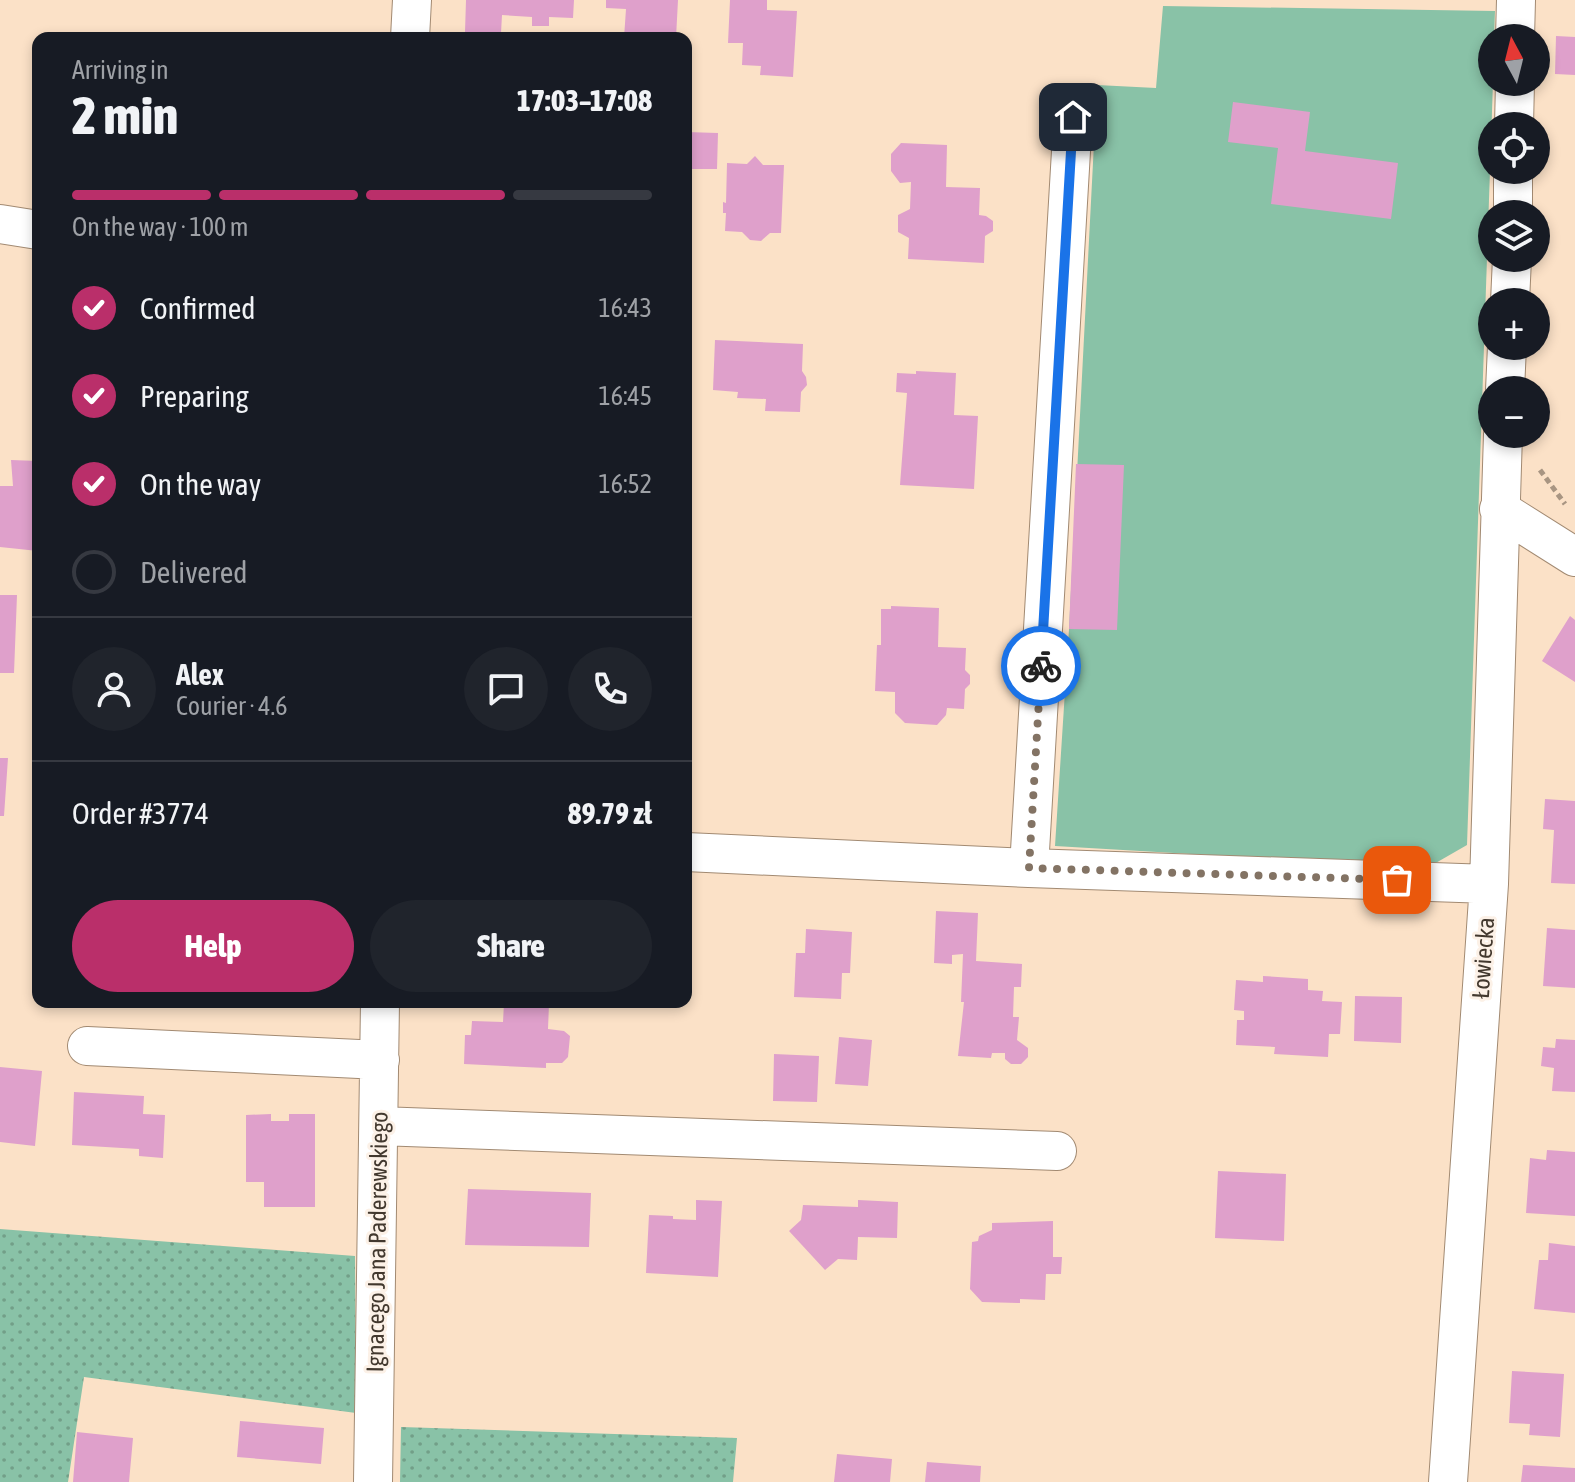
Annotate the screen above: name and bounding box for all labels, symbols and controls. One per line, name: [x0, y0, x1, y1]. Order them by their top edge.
north arrow: [1478, 24, 1550, 96]
map controls: [1478, 24, 1550, 448]
text: Arriving in: [72, 55, 169, 85]
text: 17:03–17:08: [517, 83, 652, 117]
pin: [1039, 83, 1107, 151]
text: 2 min: [72, 85, 178, 145]
icon: home: [1051, 95, 1095, 139]
button: locate: [1478, 112, 1550, 184]
button: layers: [1478, 200, 1550, 272]
text: On the way · 100 m: [72, 212, 249, 242]
icon: check: [72, 286, 116, 330]
button: +: [1478, 288, 1550, 360]
text: Confirmed: [140, 291, 255, 325]
text: 16:43: [598, 293, 652, 323]
icon: check: [72, 374, 116, 418]
button: −: [1478, 376, 1550, 448]
text: Preparing: [140, 379, 249, 413]
text: 16:45: [598, 381, 652, 411]
icon: check: [72, 462, 116, 506]
text: On the way: [140, 467, 261, 501]
text: 16:52: [598, 469, 652, 499]
text: Delivered: [140, 555, 248, 589]
courier: [1001, 626, 1081, 706]
icon: bike: [1019, 644, 1063, 688]
button: person: [72, 647, 156, 731]
button: chat: [464, 647, 548, 731]
button: phone: [568, 647, 652, 731]
text: Alex: [176, 657, 224, 691]
text: Courier · 4.6: [176, 691, 287, 721]
text: Order #3774: [72, 796, 209, 830]
text: 89.79 zł: [567, 796, 652, 830]
pin: [1363, 846, 1431, 914]
icon: bag: [1375, 858, 1419, 902]
button: Help: [72, 900, 354, 992]
button: Share: [370, 900, 652, 992]
street label: Łowiecka: [1467, 916, 1499, 1000]
street label: Ignacego Jana Paderewskiego: [361, 1111, 393, 1373]

